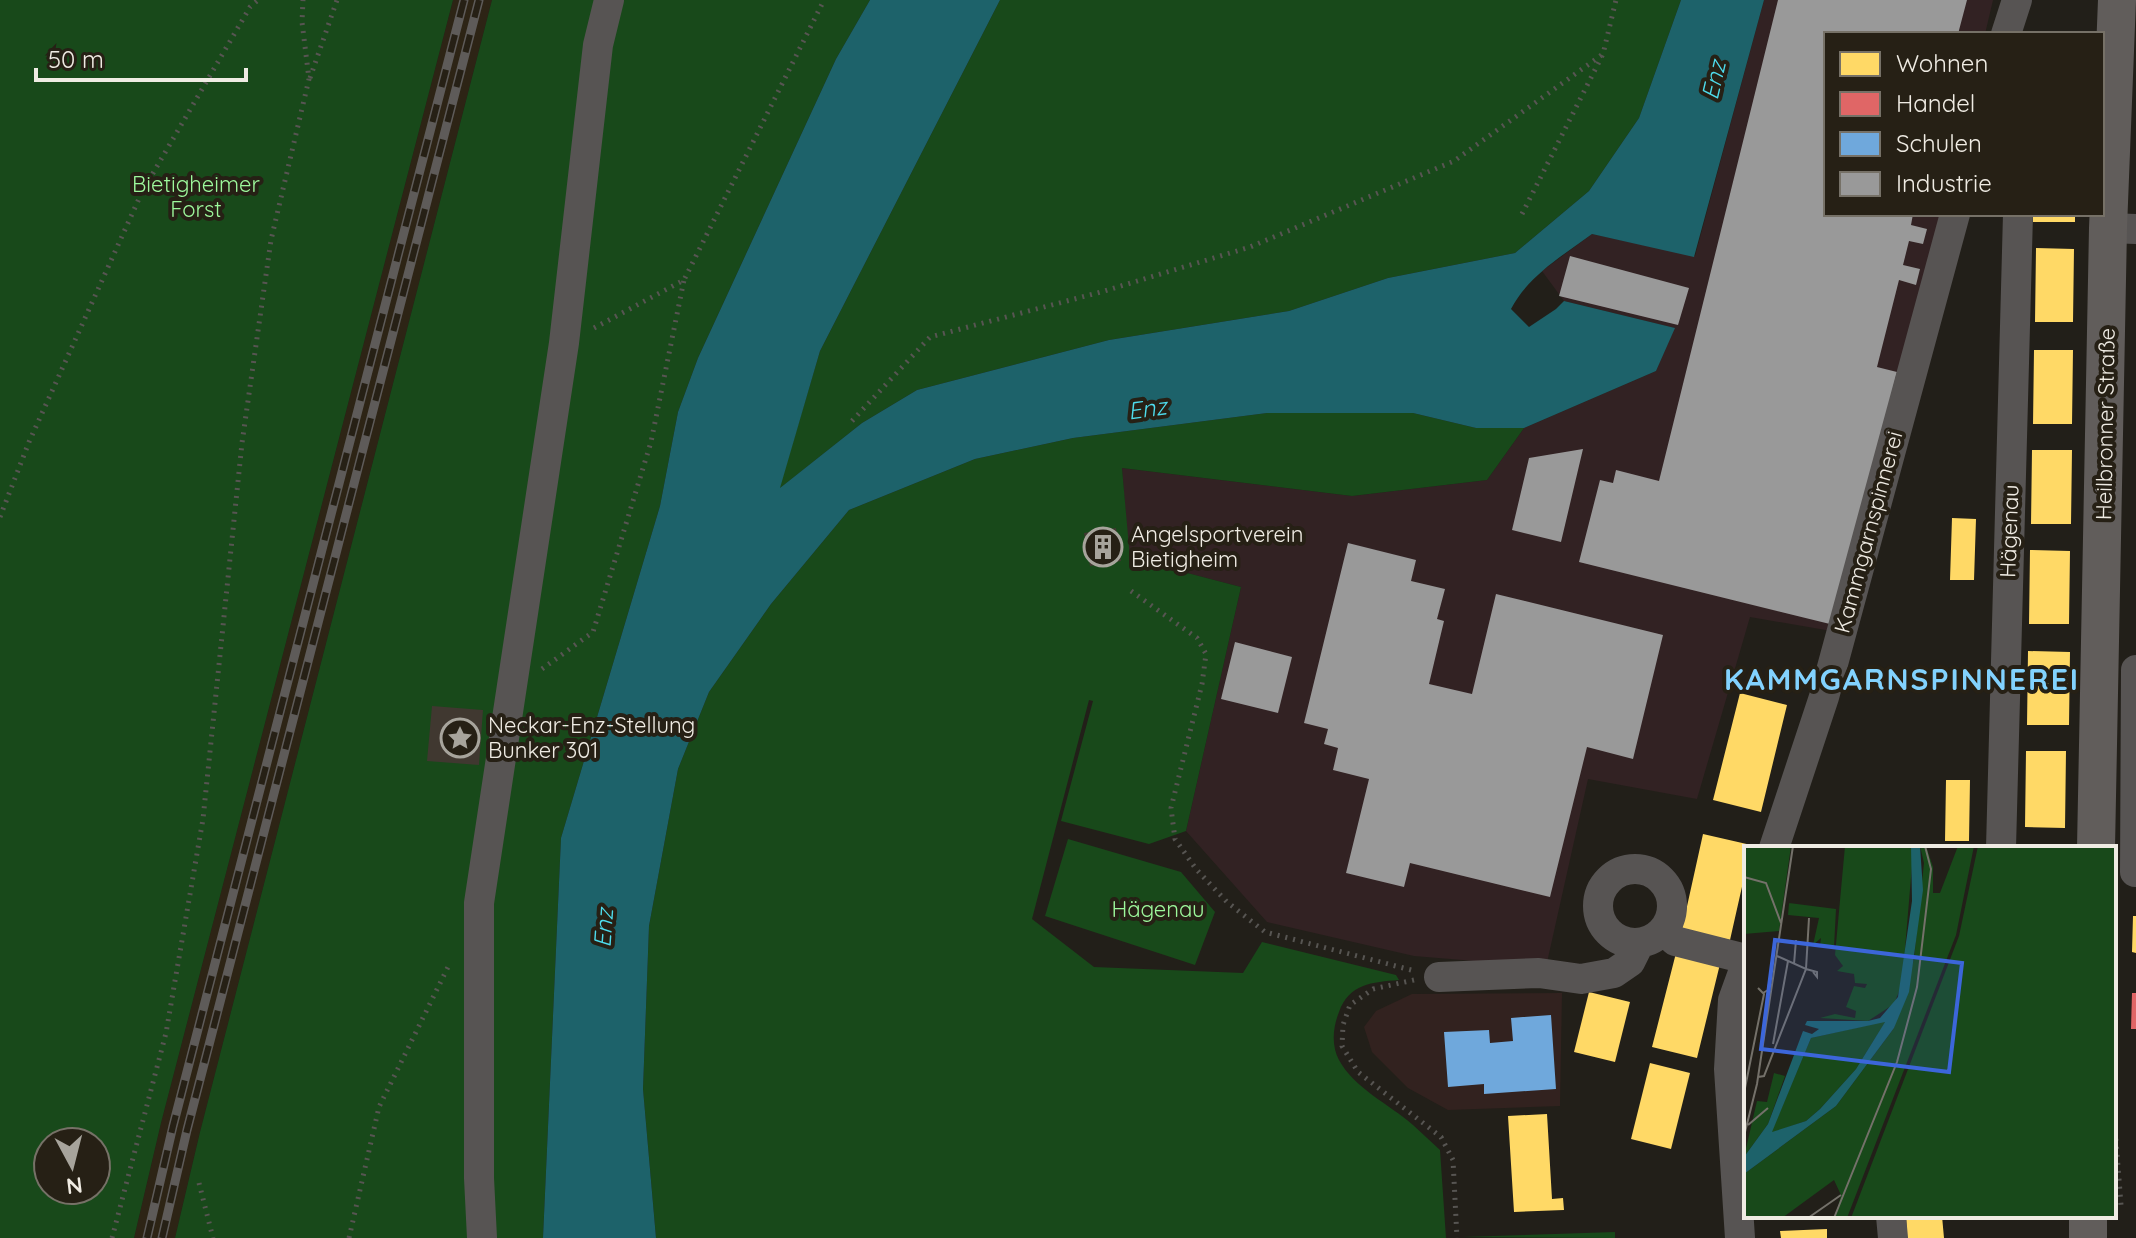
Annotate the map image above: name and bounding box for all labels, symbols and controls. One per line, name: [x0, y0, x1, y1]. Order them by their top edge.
scale bar: [36, 32, 246, 82]
legend: [1824, 32, 2104, 216]
text: 50 m: [48, 44, 104, 74]
text: Wohnen: [1896, 48, 1988, 78]
water label: Enz: [1694, 55, 1733, 102]
text: Handel: [1896, 88, 1975, 118]
text: Schulen: [1896, 128, 1982, 158]
text: Industrie: [1896, 168, 1992, 198]
park label: Bietigheimer Forst: [132, 170, 261, 223]
street label: Heilbronner Straße: [2089, 328, 2121, 520]
water label: Enz: [1126, 390, 1171, 426]
street label: Kammgarnspinnerei: [1828, 428, 1908, 636]
street label: Hägenau: [1993, 484, 2025, 578]
place label: Angelsportverein Bietigheim: [1131, 520, 1303, 573]
building icon: Angelsportverein Bietigheim: [1082, 526, 1124, 568]
district label: KAMMGARNSPINNEREI: [1724, 660, 2080, 698]
place label: Neckar-Enz-Stellung Bunker 301: [488, 711, 695, 764]
place icon: Neckar-Enz-Stellung Bunker 301: [439, 717, 481, 759]
inset map: [1744, 846, 2116, 1218]
park label: Hägenau: [1111, 895, 1205, 923]
water label: Enz: [587, 905, 619, 948]
north arrow: [32, 1126, 112, 1206]
text: N: [65, 1171, 84, 1201]

